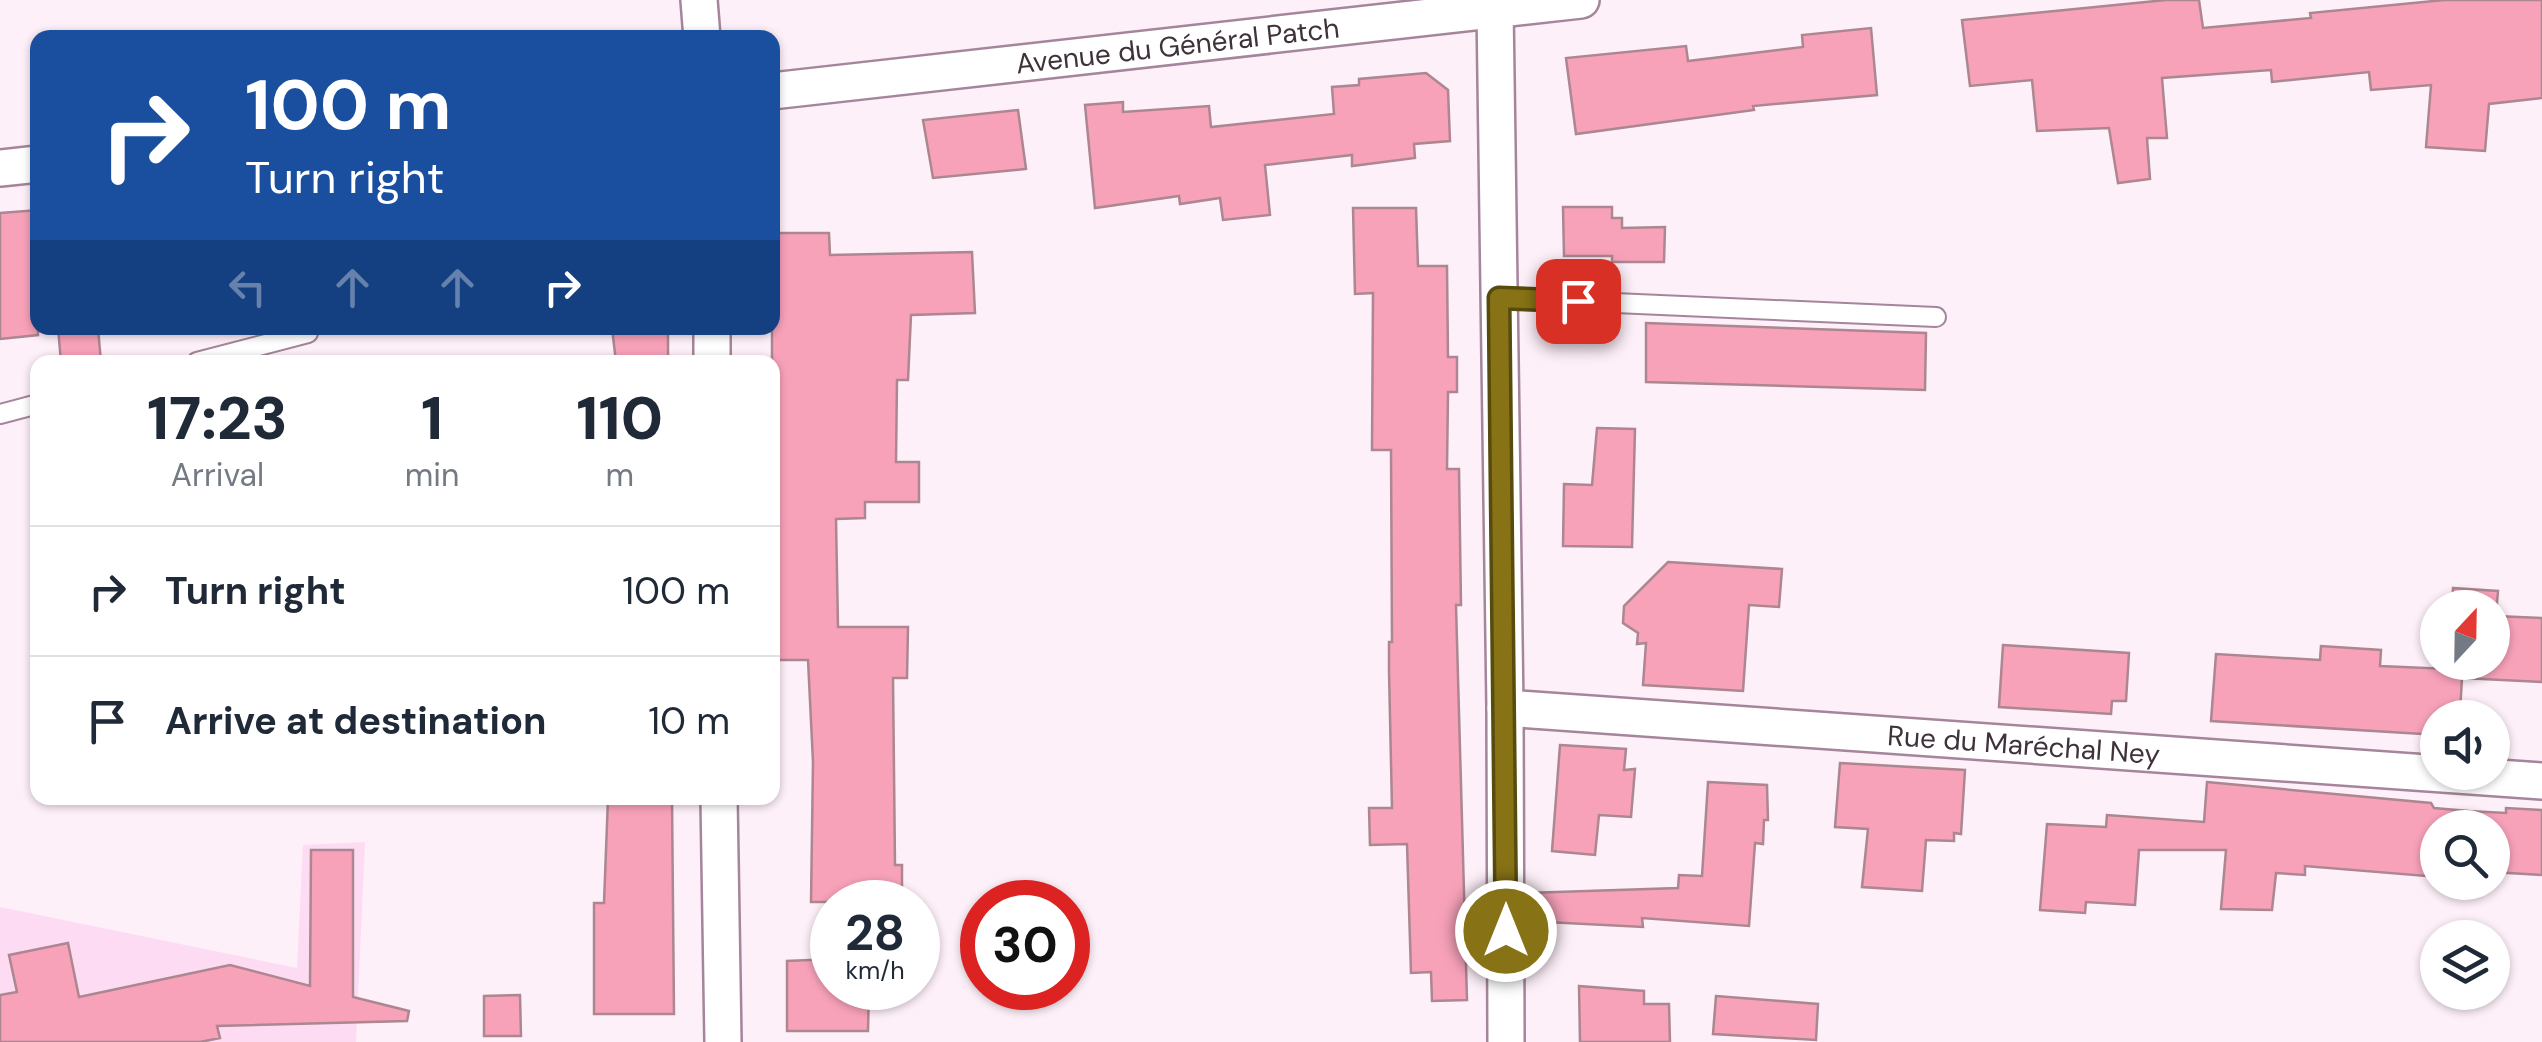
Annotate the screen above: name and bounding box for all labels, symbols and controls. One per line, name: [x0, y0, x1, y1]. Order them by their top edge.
street label: Avenue du Général Patch: [1014, 9, 1341, 82]
text: 100 m: [245, 60, 451, 151]
icon: right: [80, 70, 210, 200]
text: Turn right: [245, 148, 444, 207]
pin: [1536, 259, 1621, 344]
icon: left: [220, 260, 275, 315]
icon: ahead: [325, 260, 380, 315]
icon: ahead: [430, 260, 485, 315]
icon: right: [535, 260, 590, 315]
icon: arrive: [1551, 274, 1606, 329]
text: 17:23: [147, 379, 288, 458]
text: 1: [421, 379, 443, 458]
text: 110: [576, 379, 663, 458]
text: Arrival: [171, 454, 264, 496]
text: min: [405, 454, 459, 496]
text: m: [605, 454, 634, 496]
icon: right: [80, 564, 135, 619]
text: Turn right: [165, 566, 346, 616]
text: 100 m: [622, 566, 730, 616]
north arrow: [2420, 590, 2510, 680]
map controls: [2420, 590, 2510, 1010]
icon: arrive: [80, 694, 135, 749]
text: Arrive at destination: [165, 696, 547, 746]
text: 10 m: [648, 696, 730, 746]
button: sound: [2420, 700, 2510, 790]
street label: Rue du Maréchal Ney: [1886, 717, 2161, 773]
button: search: [2420, 810, 2510, 900]
position arrow: [1454, 879, 1558, 983]
speed limit sign: 30: [960, 880, 1090, 1010]
text: 28: [845, 900, 905, 966]
button: layers: [2420, 920, 2510, 1010]
text: km/h: [845, 954, 905, 987]

